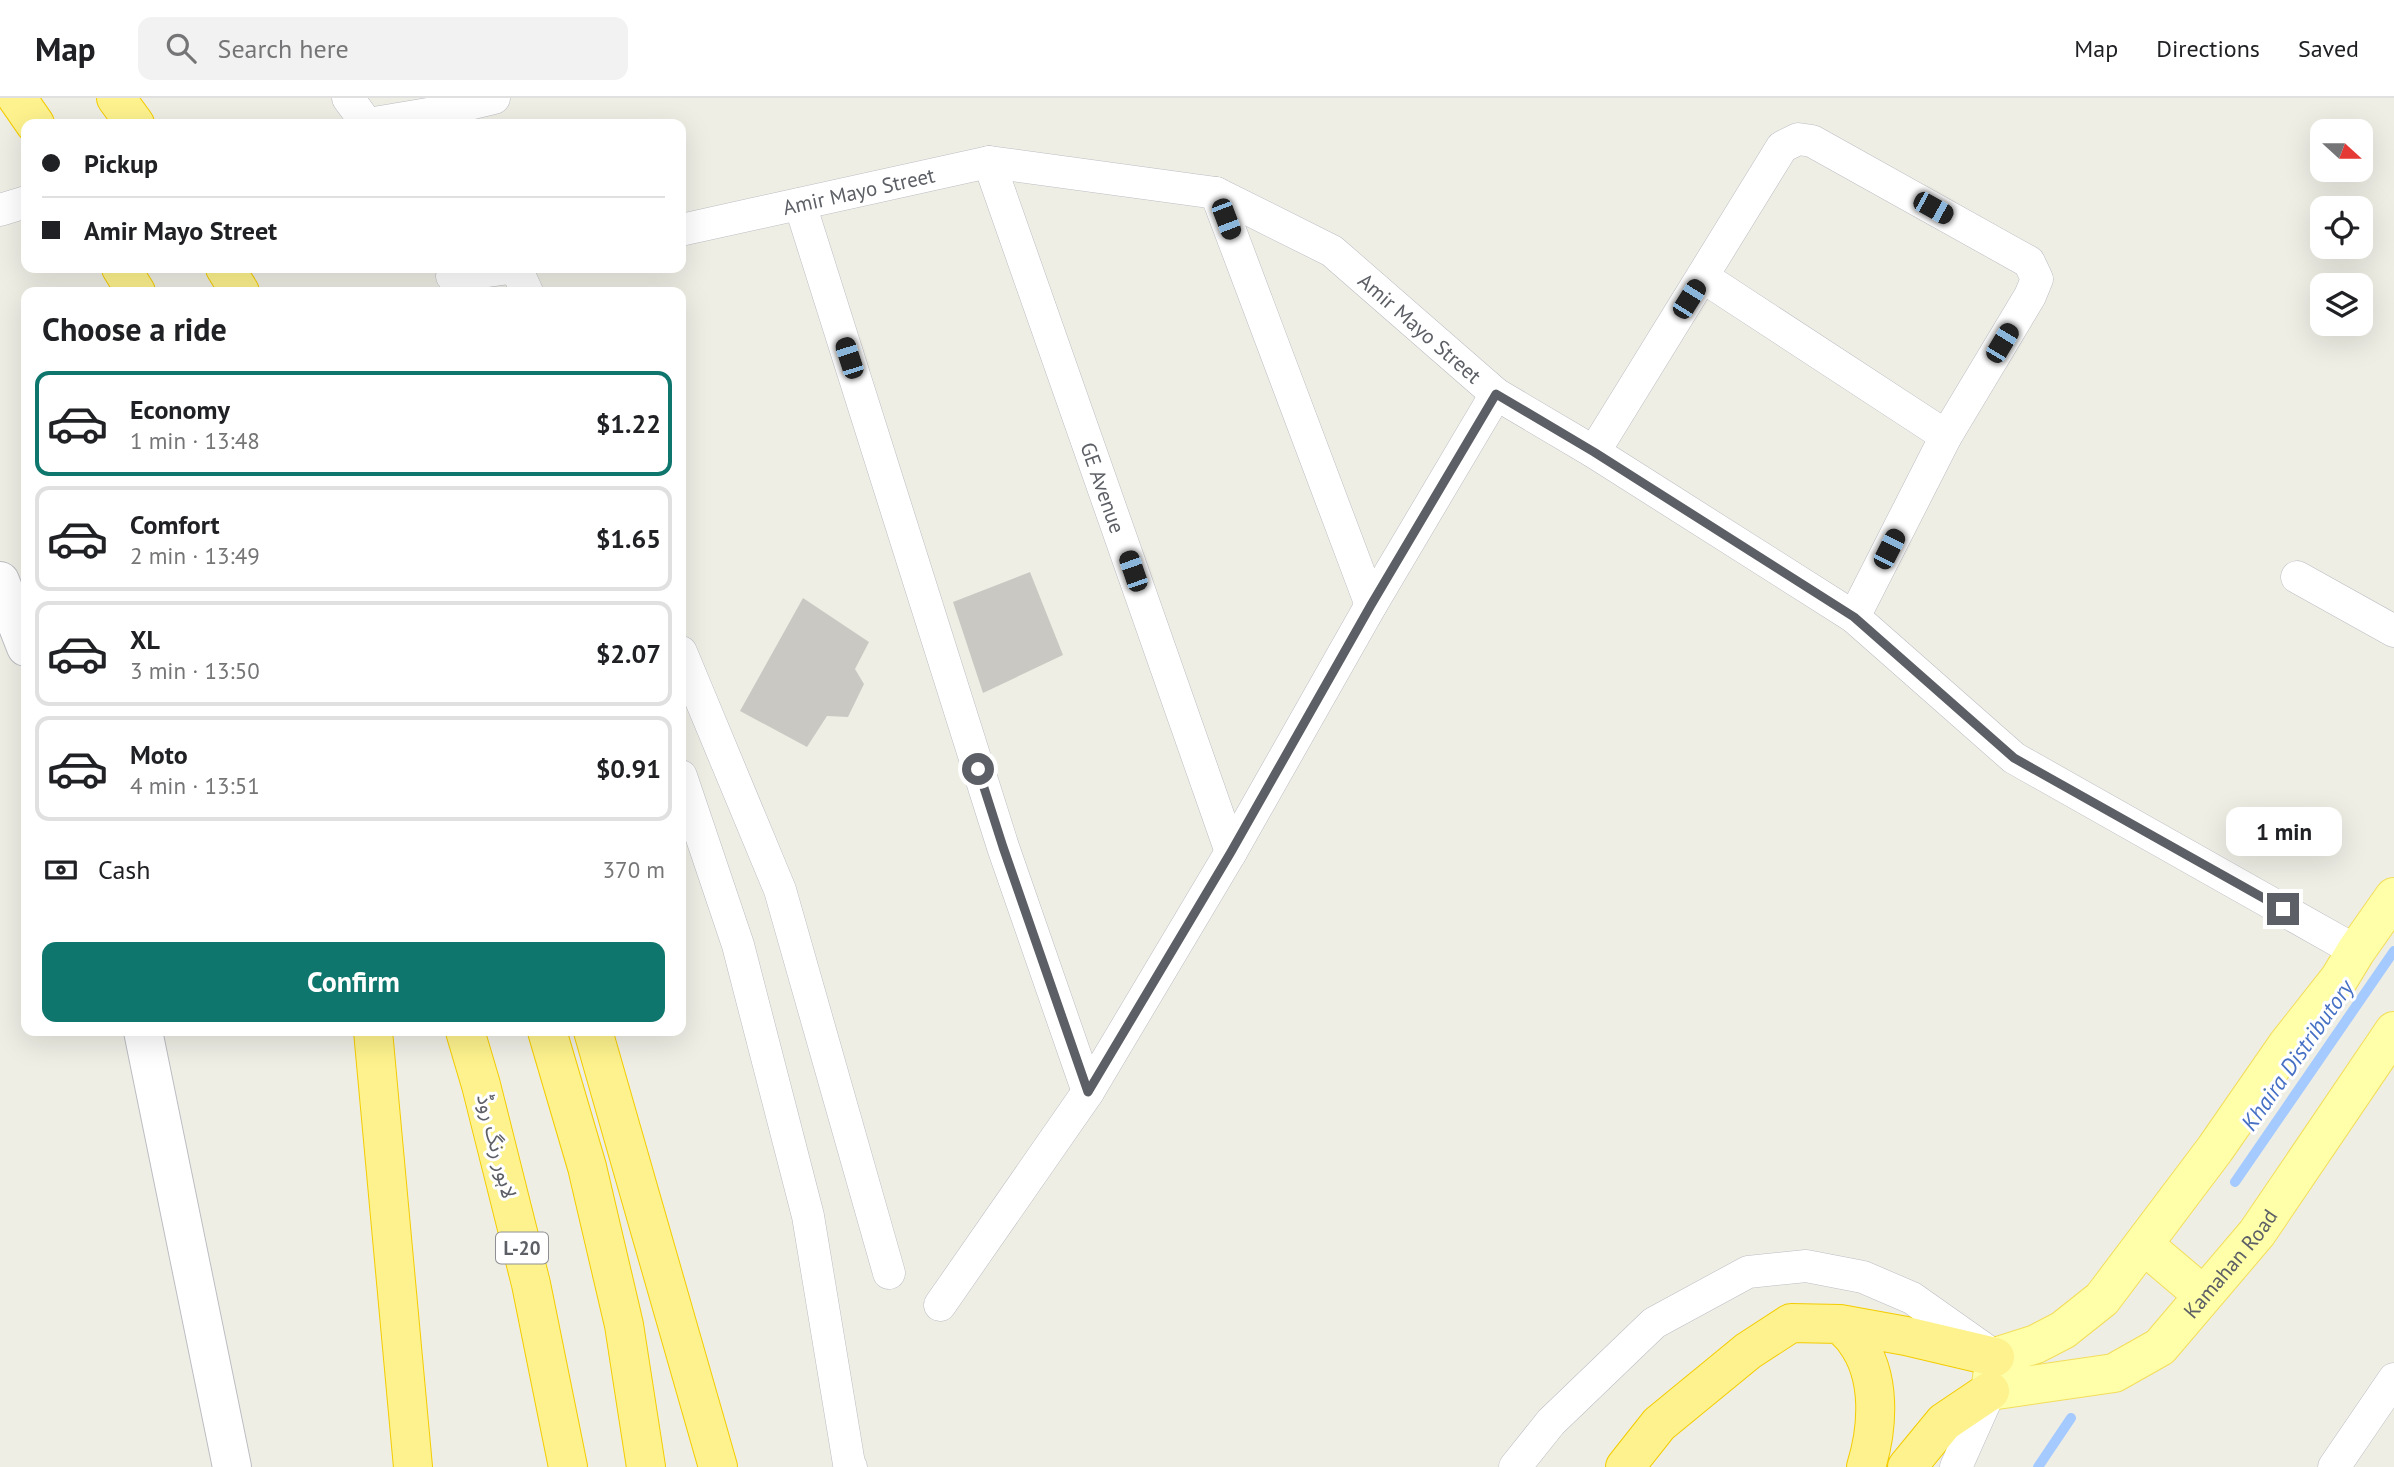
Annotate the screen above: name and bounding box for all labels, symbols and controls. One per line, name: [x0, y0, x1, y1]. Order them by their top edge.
search box: [138, 17, 628, 80]
text: Map: [35, 27, 96, 70]
icon: search: [162, 29, 200, 67]
text: Search here: [218, 32, 349, 65]
text: Map: [2074, 33, 2118, 64]
text: Directions: [2156, 33, 2260, 64]
text: Saved: [2298, 33, 2359, 64]
north arrow: [2310, 119, 2373, 182]
map controls: [2310, 119, 2373, 336]
text: Pickup: [84, 147, 158, 180]
street label: Amir Mayo Street: [780, 161, 937, 221]
car: [1910, 189, 1957, 227]
car: [1209, 196, 1244, 242]
button: locate: [2310, 196, 2373, 259]
text: Amir Mayo Street: [84, 214, 277, 247]
street label: Amir Mayo Street: [1353, 267, 1487, 389]
button: layers: [2310, 273, 2373, 336]
car: [1669, 276, 1710, 322]
text: Choose a ride: [42, 308, 227, 350]
car: [1983, 320, 2022, 366]
car: [833, 335, 866, 381]
icon: car: [46, 392, 109, 455]
text: Economy: [130, 393, 230, 426]
text: $1.22: [596, 407, 661, 440]
text: 1 min · 13:48: [130, 426, 260, 455]
street label: GE Avenue: [1075, 438, 1132, 537]
icon: car: [46, 507, 109, 570]
text: Comfort: [130, 508, 220, 541]
text: $1.65: [596, 522, 661, 555]
car: [1871, 526, 1908, 572]
text: 2 min · 13:49: [130, 541, 260, 570]
car: [1117, 548, 1150, 594]
icon: car: [46, 622, 109, 685]
text: XL: [130, 623, 160, 656]
text: $2.07: [596, 637, 661, 670]
text: 3 min · 13:50: [130, 656, 260, 685]
icon: car: [46, 737, 109, 800]
text: Moto: [130, 738, 188, 771]
text: $0.91: [596, 752, 661, 785]
route start: [962, 753, 994, 785]
text: 4 min · 13:51: [130, 771, 260, 800]
callout: 1 min: [2225, 808, 2341, 856]
text: 1 min: [2256, 817, 2312, 846]
icon: cash: [42, 851, 80, 889]
text: Cash: [98, 853, 150, 886]
text: 370 m: [603, 855, 665, 884]
route end: [2267, 893, 2299, 925]
button: Confirm: [42, 942, 665, 1022]
water label: Khaira Distributory: [2234, 972, 2361, 1136]
street label: لاہور رنگ روڈ: [471, 1091, 523, 1201]
street label: Kamahan Road: [2177, 1204, 2283, 1324]
road number: L-20: [496, 1232, 548, 1264]

